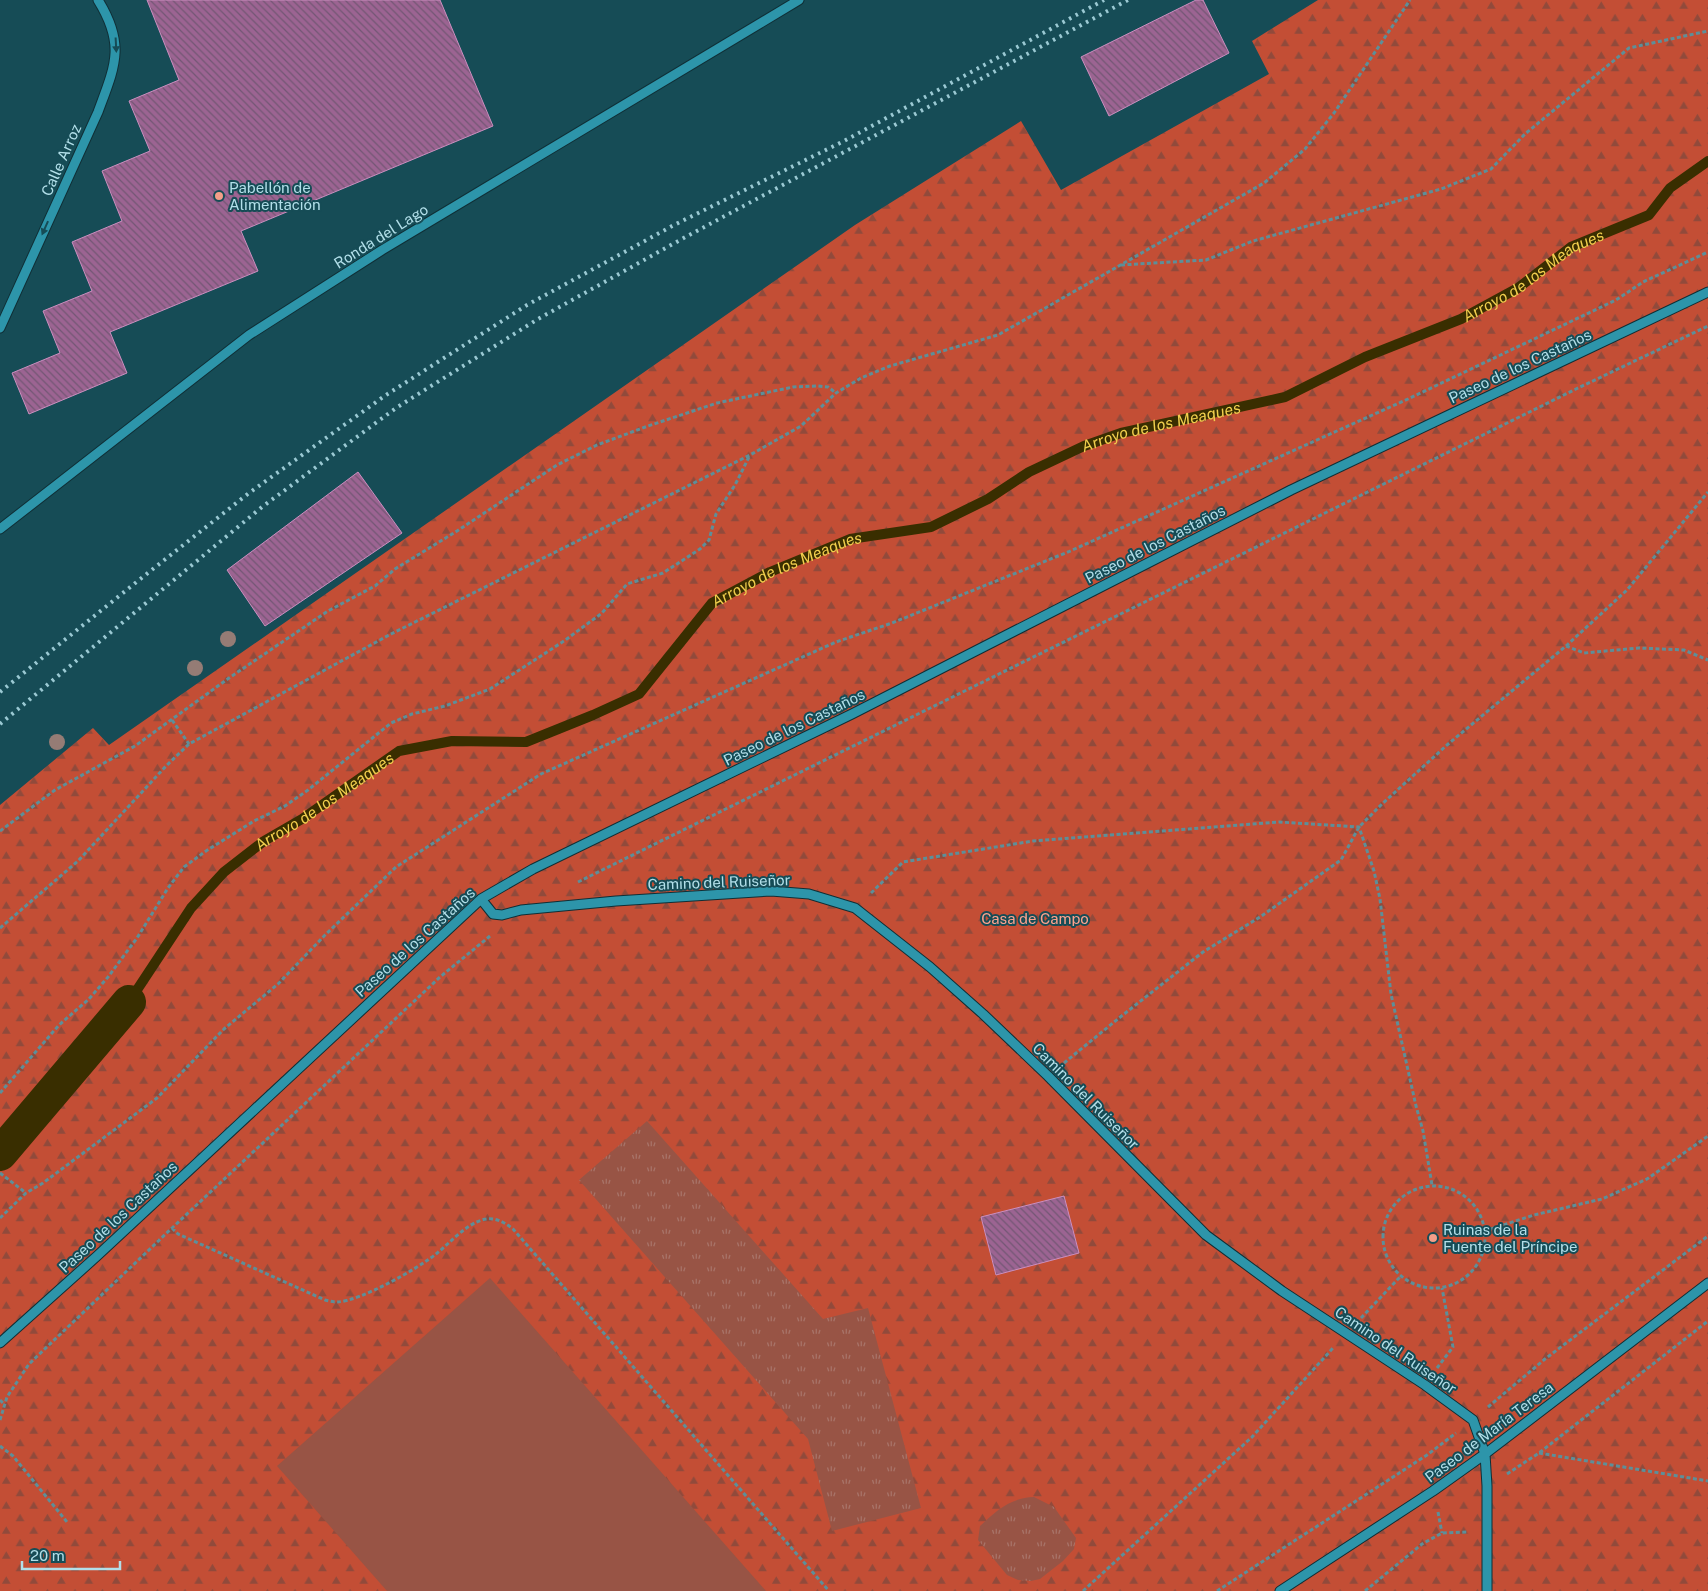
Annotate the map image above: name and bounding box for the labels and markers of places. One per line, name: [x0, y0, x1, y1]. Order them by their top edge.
place label: Pabellón de Alimentación: [229, 179, 321, 213]
marker: Pabellón de Alimentación: [213, 190, 225, 202]
place label: Ruinas de la Fuente del Príncipe: [1443, 1221, 1578, 1255]
marker: Ruinas de la Fuente del Príncipe: [1427, 1232, 1439, 1244]

